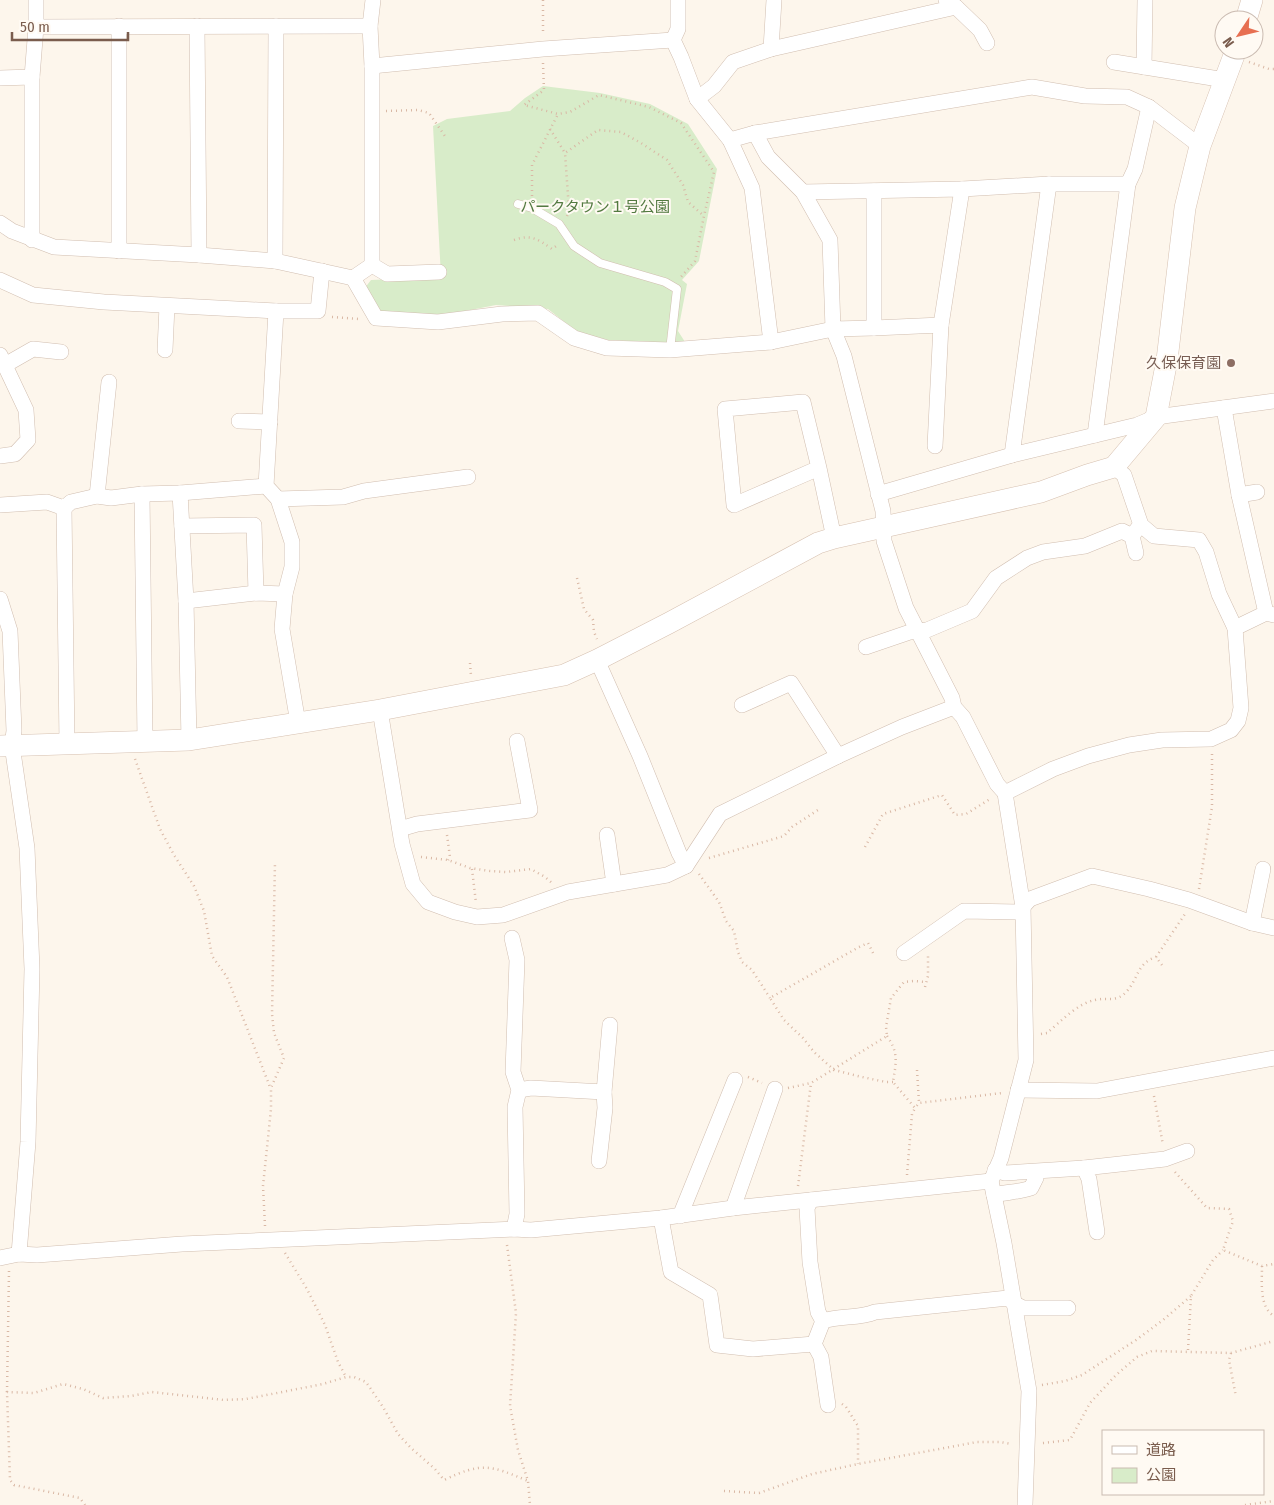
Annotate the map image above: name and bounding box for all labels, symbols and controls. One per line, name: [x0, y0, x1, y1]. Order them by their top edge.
scale bar: [12, 10, 129, 42]
north arrow: [1214, 10, 1264, 60]
text: 50 m: [20, 18, 50, 36]
text: N: [1219, 34, 1238, 50]
park label: パークタウン１号公園: [520, 198, 670, 216]
place label: 久保保育園: [1146, 354, 1221, 372]
marker: 久保保育園: [1225, 357, 1237, 369]
legend: [1102, 1430, 1264, 1495]
text: 道路: [1146, 1441, 1176, 1459]
text: 公園: [1146, 1466, 1176, 1484]

